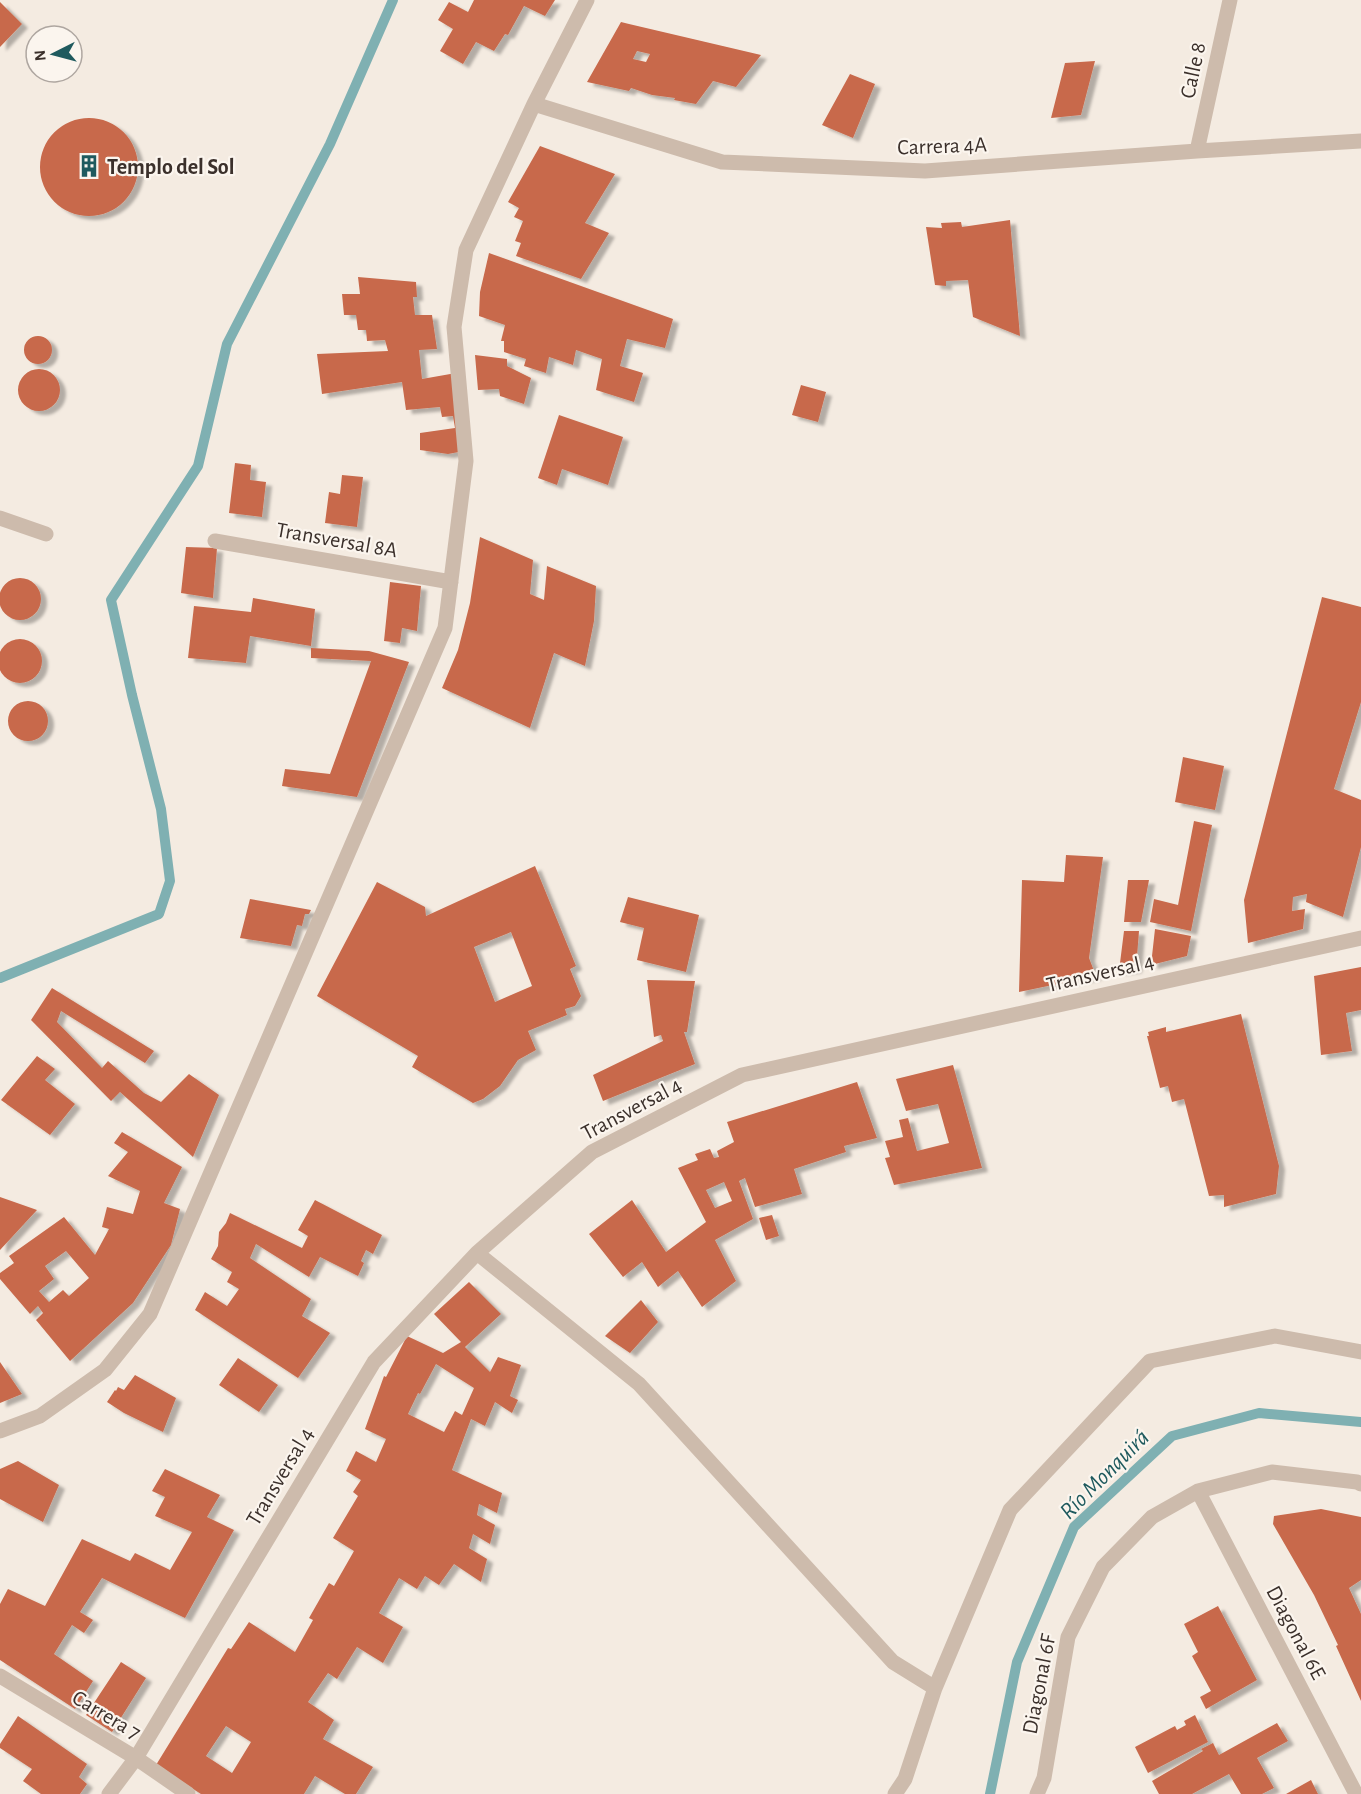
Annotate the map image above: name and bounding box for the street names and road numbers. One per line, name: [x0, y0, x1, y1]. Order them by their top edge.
street label: Calle 8: [1176, 40, 1210, 100]
street label: Carrera 4A: [897, 133, 988, 159]
street label: Transversal 8A: [275, 519, 399, 561]
street label: Transversal 4: [1044, 950, 1156, 996]
street label: Transversal 4: [578, 1073, 685, 1144]
street label: Transversal 4: [242, 1424, 318, 1529]
street label: Diagonal 6E: [1262, 1582, 1330, 1683]
street label: Diagonal 6F: [1019, 1632, 1060, 1736]
street label: Carrera 7: [68, 1686, 145, 1744]

